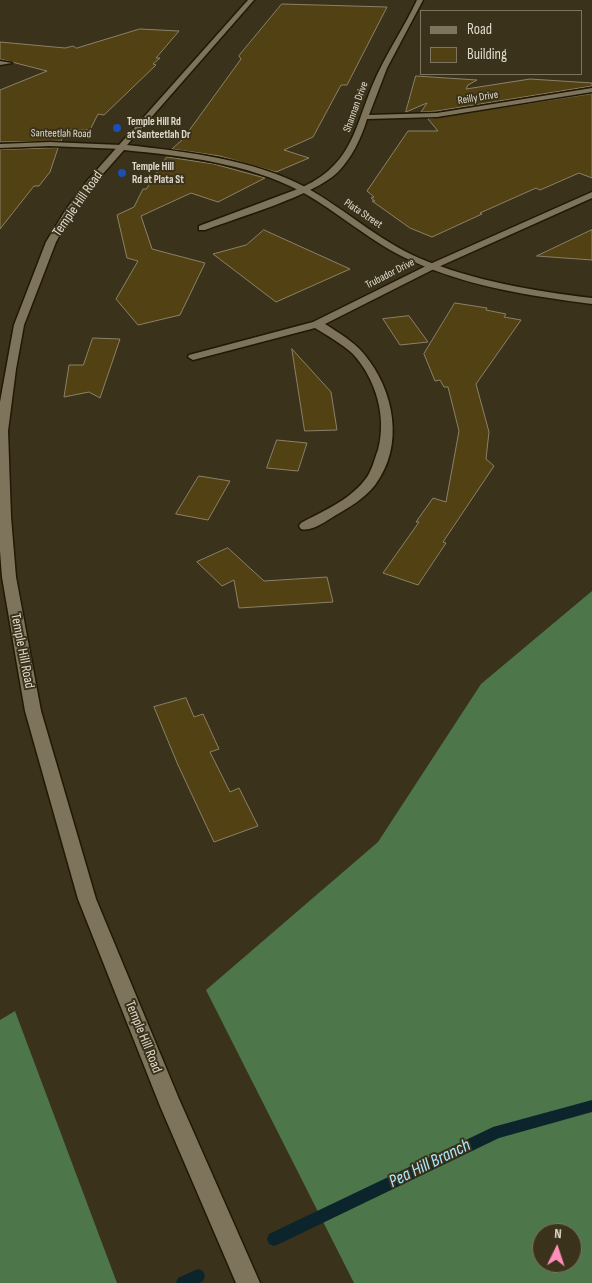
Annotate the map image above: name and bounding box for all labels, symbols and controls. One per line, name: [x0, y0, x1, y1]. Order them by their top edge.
legend: [420, 10, 582, 75]
text: Road: [467, 20, 492, 39]
text: Building: [467, 45, 507, 64]
street label: Shannan Drive: [341, 80, 371, 134]
street label: Reilly Drive: [457, 88, 499, 108]
place label: Temple Hill Rd at Santeetlah Dr: [127, 115, 190, 141]
marker: Temple Hill Rd at Santeetlah Dr: [111, 122, 123, 134]
street label: Santeetlah Road: [31, 127, 91, 141]
place label: Temple Hill Rd at Plata St: [132, 160, 184, 186]
marker: Temple Hill Rd at Plata St: [116, 167, 128, 179]
street label: Temple Hill Road: [49, 168, 107, 240]
street label: Plata Street: [341, 196, 385, 232]
street label: Trubador Drive: [363, 256, 417, 292]
street label: Temple Hill Road: [6, 612, 38, 690]
street label: Temple Hill Road: [121, 999, 165, 1075]
water label: Pea Hill Branch: [386, 1135, 474, 1193]
north arrow: [532, 1223, 582, 1273]
text: N: [554, 1225, 562, 1242]

